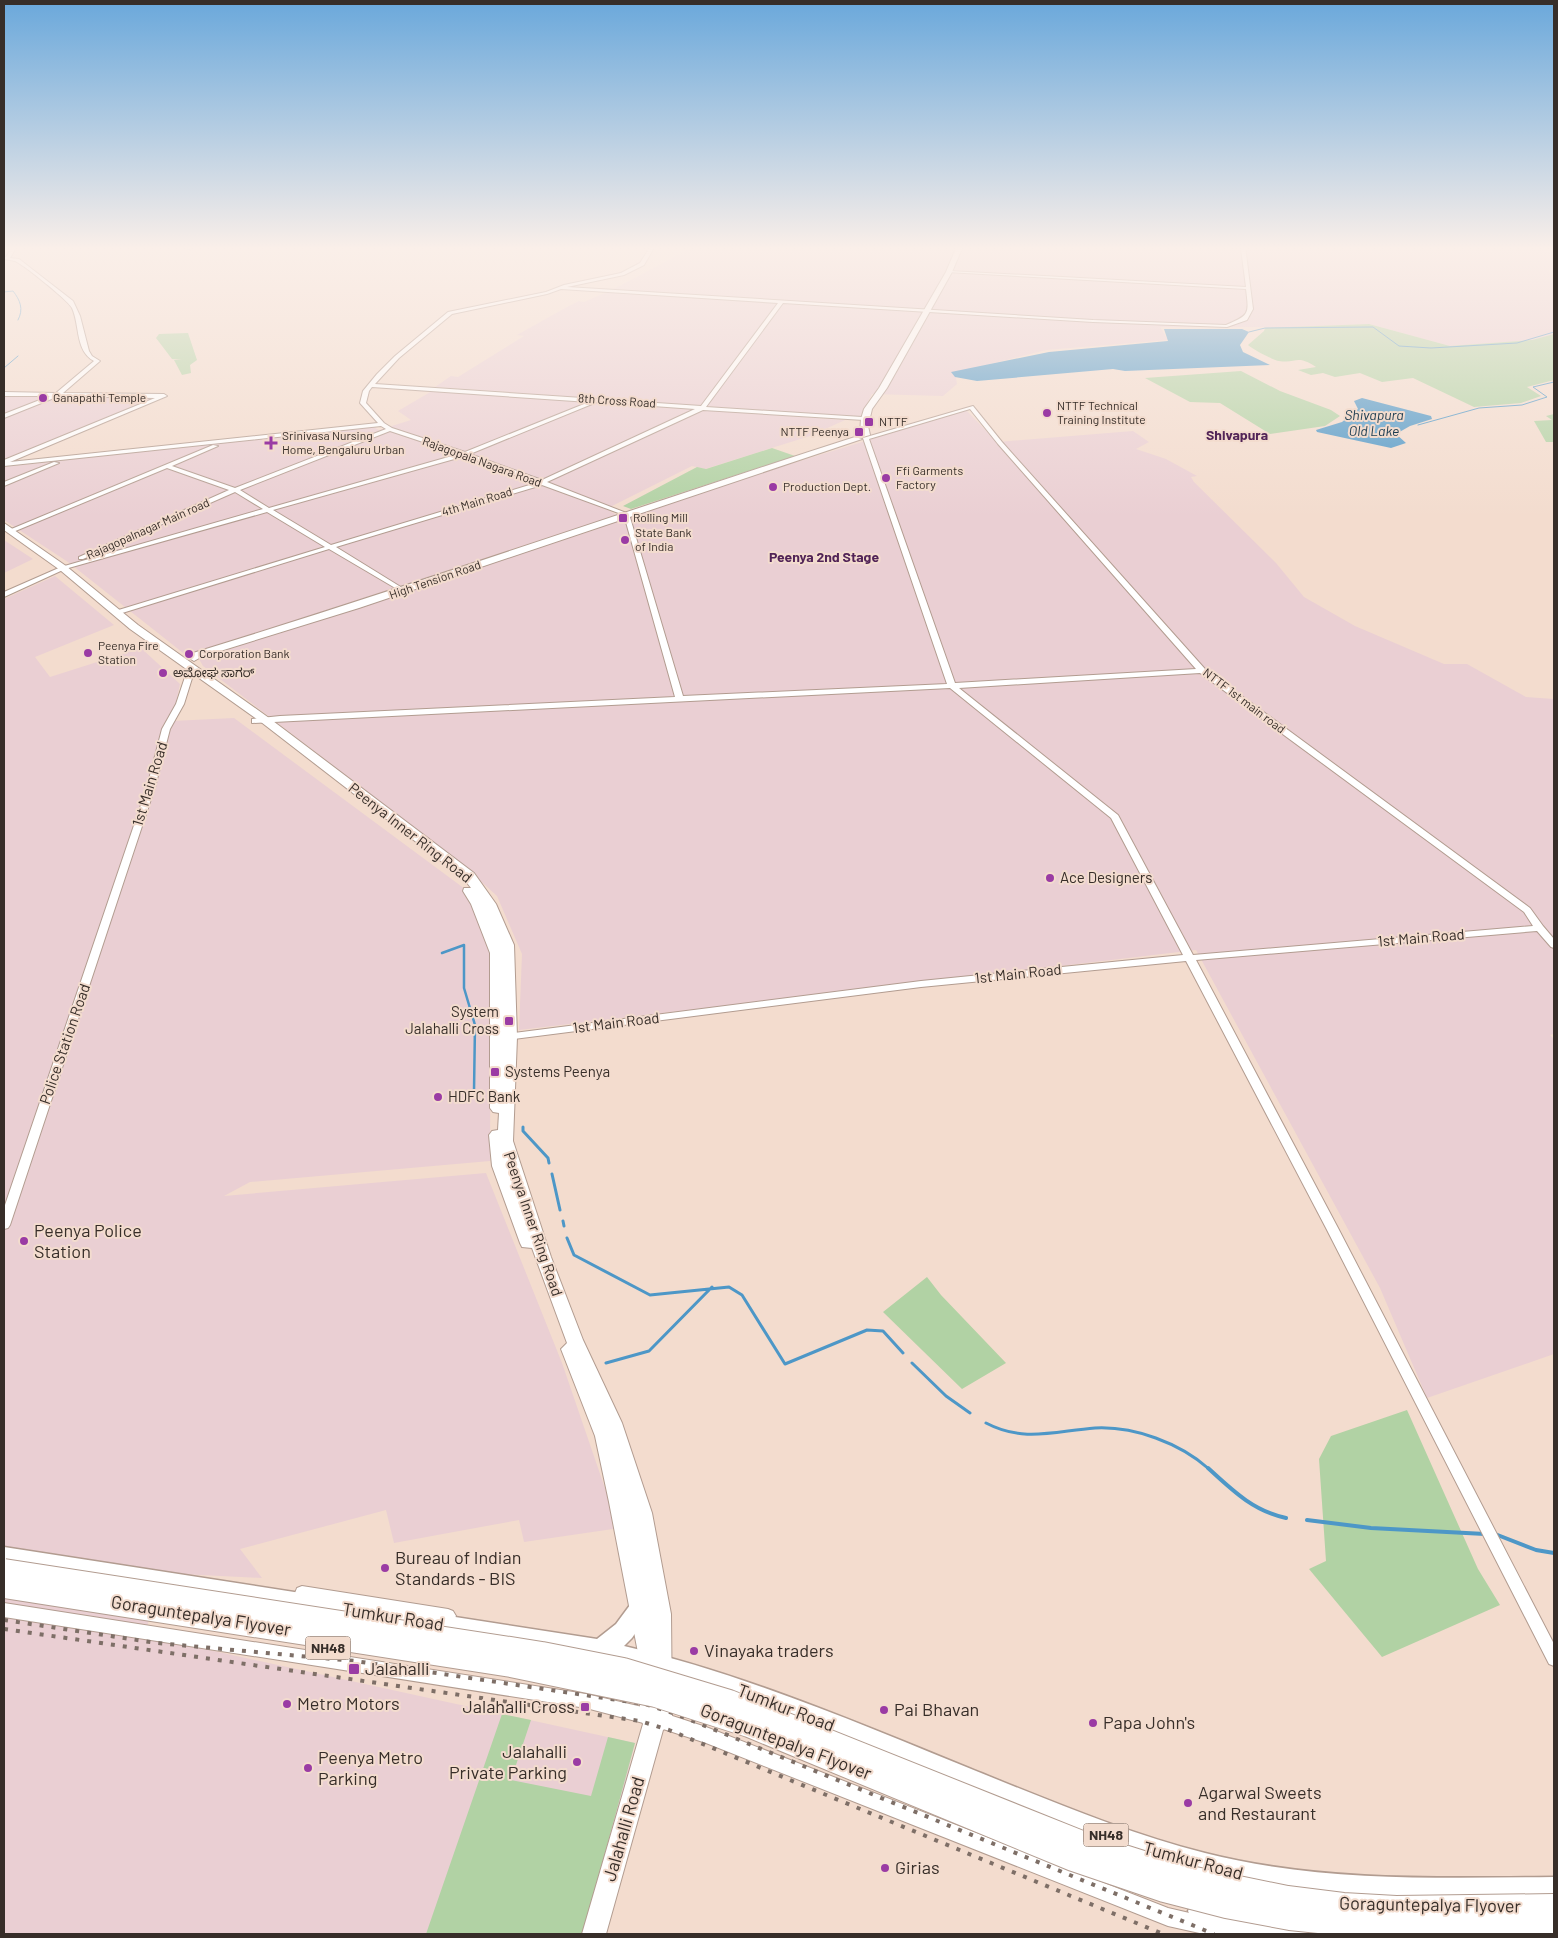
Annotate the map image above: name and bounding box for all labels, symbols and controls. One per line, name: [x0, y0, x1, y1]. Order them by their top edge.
place label: Ganapathi Temple: [53, 390, 146, 404]
street label: 8th Cross Road: [578, 390, 656, 410]
marker: Ganapathi Temple: [37, 392, 49, 404]
place label: NTTF Technical Training Institute: [1057, 398, 1146, 426]
water label: Shivapura Old Lake: [1344, 406, 1404, 439]
marker: NTTF Technical Training Institute: [1041, 407, 1053, 419]
place label: NTTF: [879, 414, 908, 428]
marker: NTTF: [863, 416, 875, 428]
place label: NTTF Peenya: [780, 424, 849, 438]
marker: NTTF Peenya: [853, 426, 865, 438]
district label: Shivapura: [1206, 426, 1268, 443]
place label: Srinivasa Nursing Home, Bengaluru Urban: [282, 428, 405, 456]
street label: Rajagopala Nagara Road: [421, 433, 544, 489]
marker: Srinivasa Nursing Home, Bengaluru Urban: [264, 436, 278, 450]
place label: Ffi Garments Factory: [896, 463, 963, 491]
marker: Ffi Garments Factory: [880, 472, 892, 484]
place label: Production Dept.: [783, 479, 871, 493]
marker: Production Dept.: [767, 481, 779, 493]
street label: 4th Main Road: [440, 484, 514, 518]
street label: Rajagopalnagar Main road: [84, 495, 211, 562]
place label: Rolling Mill: [633, 510, 688, 524]
marker: Rolling Mill: [617, 512, 629, 524]
place label: State Bank of India: [635, 525, 692, 553]
marker: State Bank of India: [619, 534, 631, 546]
district label: Peenya 2nd Stage: [769, 548, 879, 565]
street label: High Tension Road: [387, 557, 482, 601]
place label: Peenya Fire Station: [98, 638, 159, 666]
place label: Corporation Bank: [199, 646, 290, 660]
marker: Peenya Fire Station: [82, 647, 94, 659]
marker: Corporation Bank: [183, 648, 195, 660]
place label: ಅಮೋಘ ಸಾಗರ್: [173, 665, 255, 679]
street label: NTTF 1st main road: [1201, 665, 1288, 736]
marker: ಅಮೋಘ ಸಾಗರ್: [157, 667, 169, 679]
street label: 1st Main Road: [128, 739, 170, 828]
street label: Peenya Inner Ring Road: [345, 778, 476, 886]
place label: Ace Designers: [1060, 868, 1152, 886]
marker: Ace Designers: [1044, 872, 1056, 884]
street label: 1st Main Road: [1377, 924, 1465, 950]
street label: 1st Main Road: [973, 959, 1062, 987]
street label: Police Station Road: [35, 981, 93, 1106]
place label: System Jalahalli Cross: [405, 1002, 499, 1037]
street label: 1st Main Road: [571, 1008, 660, 1036]
marker: System Jalahalli Cross: [503, 1015, 515, 1027]
place label: Systems Peenya: [505, 1062, 610, 1080]
marker: Systems Peenya: [489, 1066, 501, 1078]
place label: HDFC Bank: [448, 1087, 521, 1105]
marker: HDFC Bank: [432, 1091, 444, 1103]
street label: Peenya Inner Ring Road: [501, 1149, 567, 1298]
place label: Peenya Police Station: [34, 1219, 142, 1262]
marker: Peenya Police Station: [18, 1235, 30, 1247]
place label: Bureau of Indian Standards - BIS: [395, 1546, 521, 1589]
marker: Bureau of Indian Standards - BIS: [379, 1562, 391, 1574]
street label: Goraguntepalya Flyover: [110, 1590, 293, 1640]
street label: Tumkur Road: [341, 1597, 446, 1635]
road number: NH48: [306, 1636, 350, 1660]
place label: Vinayaka traders: [704, 1639, 834, 1661]
marker: Vinayaka traders: [688, 1645, 700, 1657]
place label: Jalahalli: [365, 1657, 430, 1679]
marker: Jalahalli: [347, 1662, 361, 1676]
street label: Tumkur Road: [735, 1678, 838, 1736]
place label: Metro Motors: [297, 1692, 400, 1714]
place label: Jalahalli Cross: [462, 1695, 575, 1717]
marker: Metro Motors: [281, 1698, 293, 1710]
street label: Goraguntepalya Flyover: [698, 1698, 876, 1784]
place label: Pai Bhavan: [894, 1698, 979, 1720]
marker: Jalahalli Cross: [579, 1701, 591, 1713]
marker: Pai Bhavan: [878, 1704, 890, 1716]
place label: Papa John's: [1103, 1711, 1195, 1733]
marker: Papa John's: [1087, 1717, 1099, 1729]
place label: Jalahalli Private Parking: [449, 1740, 567, 1783]
place label: Peenya Metro Parking: [318, 1746, 423, 1789]
marker: Jalahalli Private Parking: [571, 1756, 583, 1768]
marker: Peenya Metro Parking: [302, 1762, 314, 1774]
street label: Jalahalli Road: [598, 1774, 649, 1884]
place label: Agarwal Sweets and Restaurant: [1198, 1781, 1322, 1824]
marker: Agarwal Sweets and Restaurant: [1182, 1797, 1194, 1809]
road number: NH48: [1084, 1824, 1128, 1846]
street label: Tumkur Road: [1141, 1836, 1246, 1884]
place label: Girias: [895, 1856, 940, 1878]
marker: Girias: [879, 1862, 891, 1874]
street label: Goraguntepalya Flyover: [1339, 1891, 1522, 1917]

